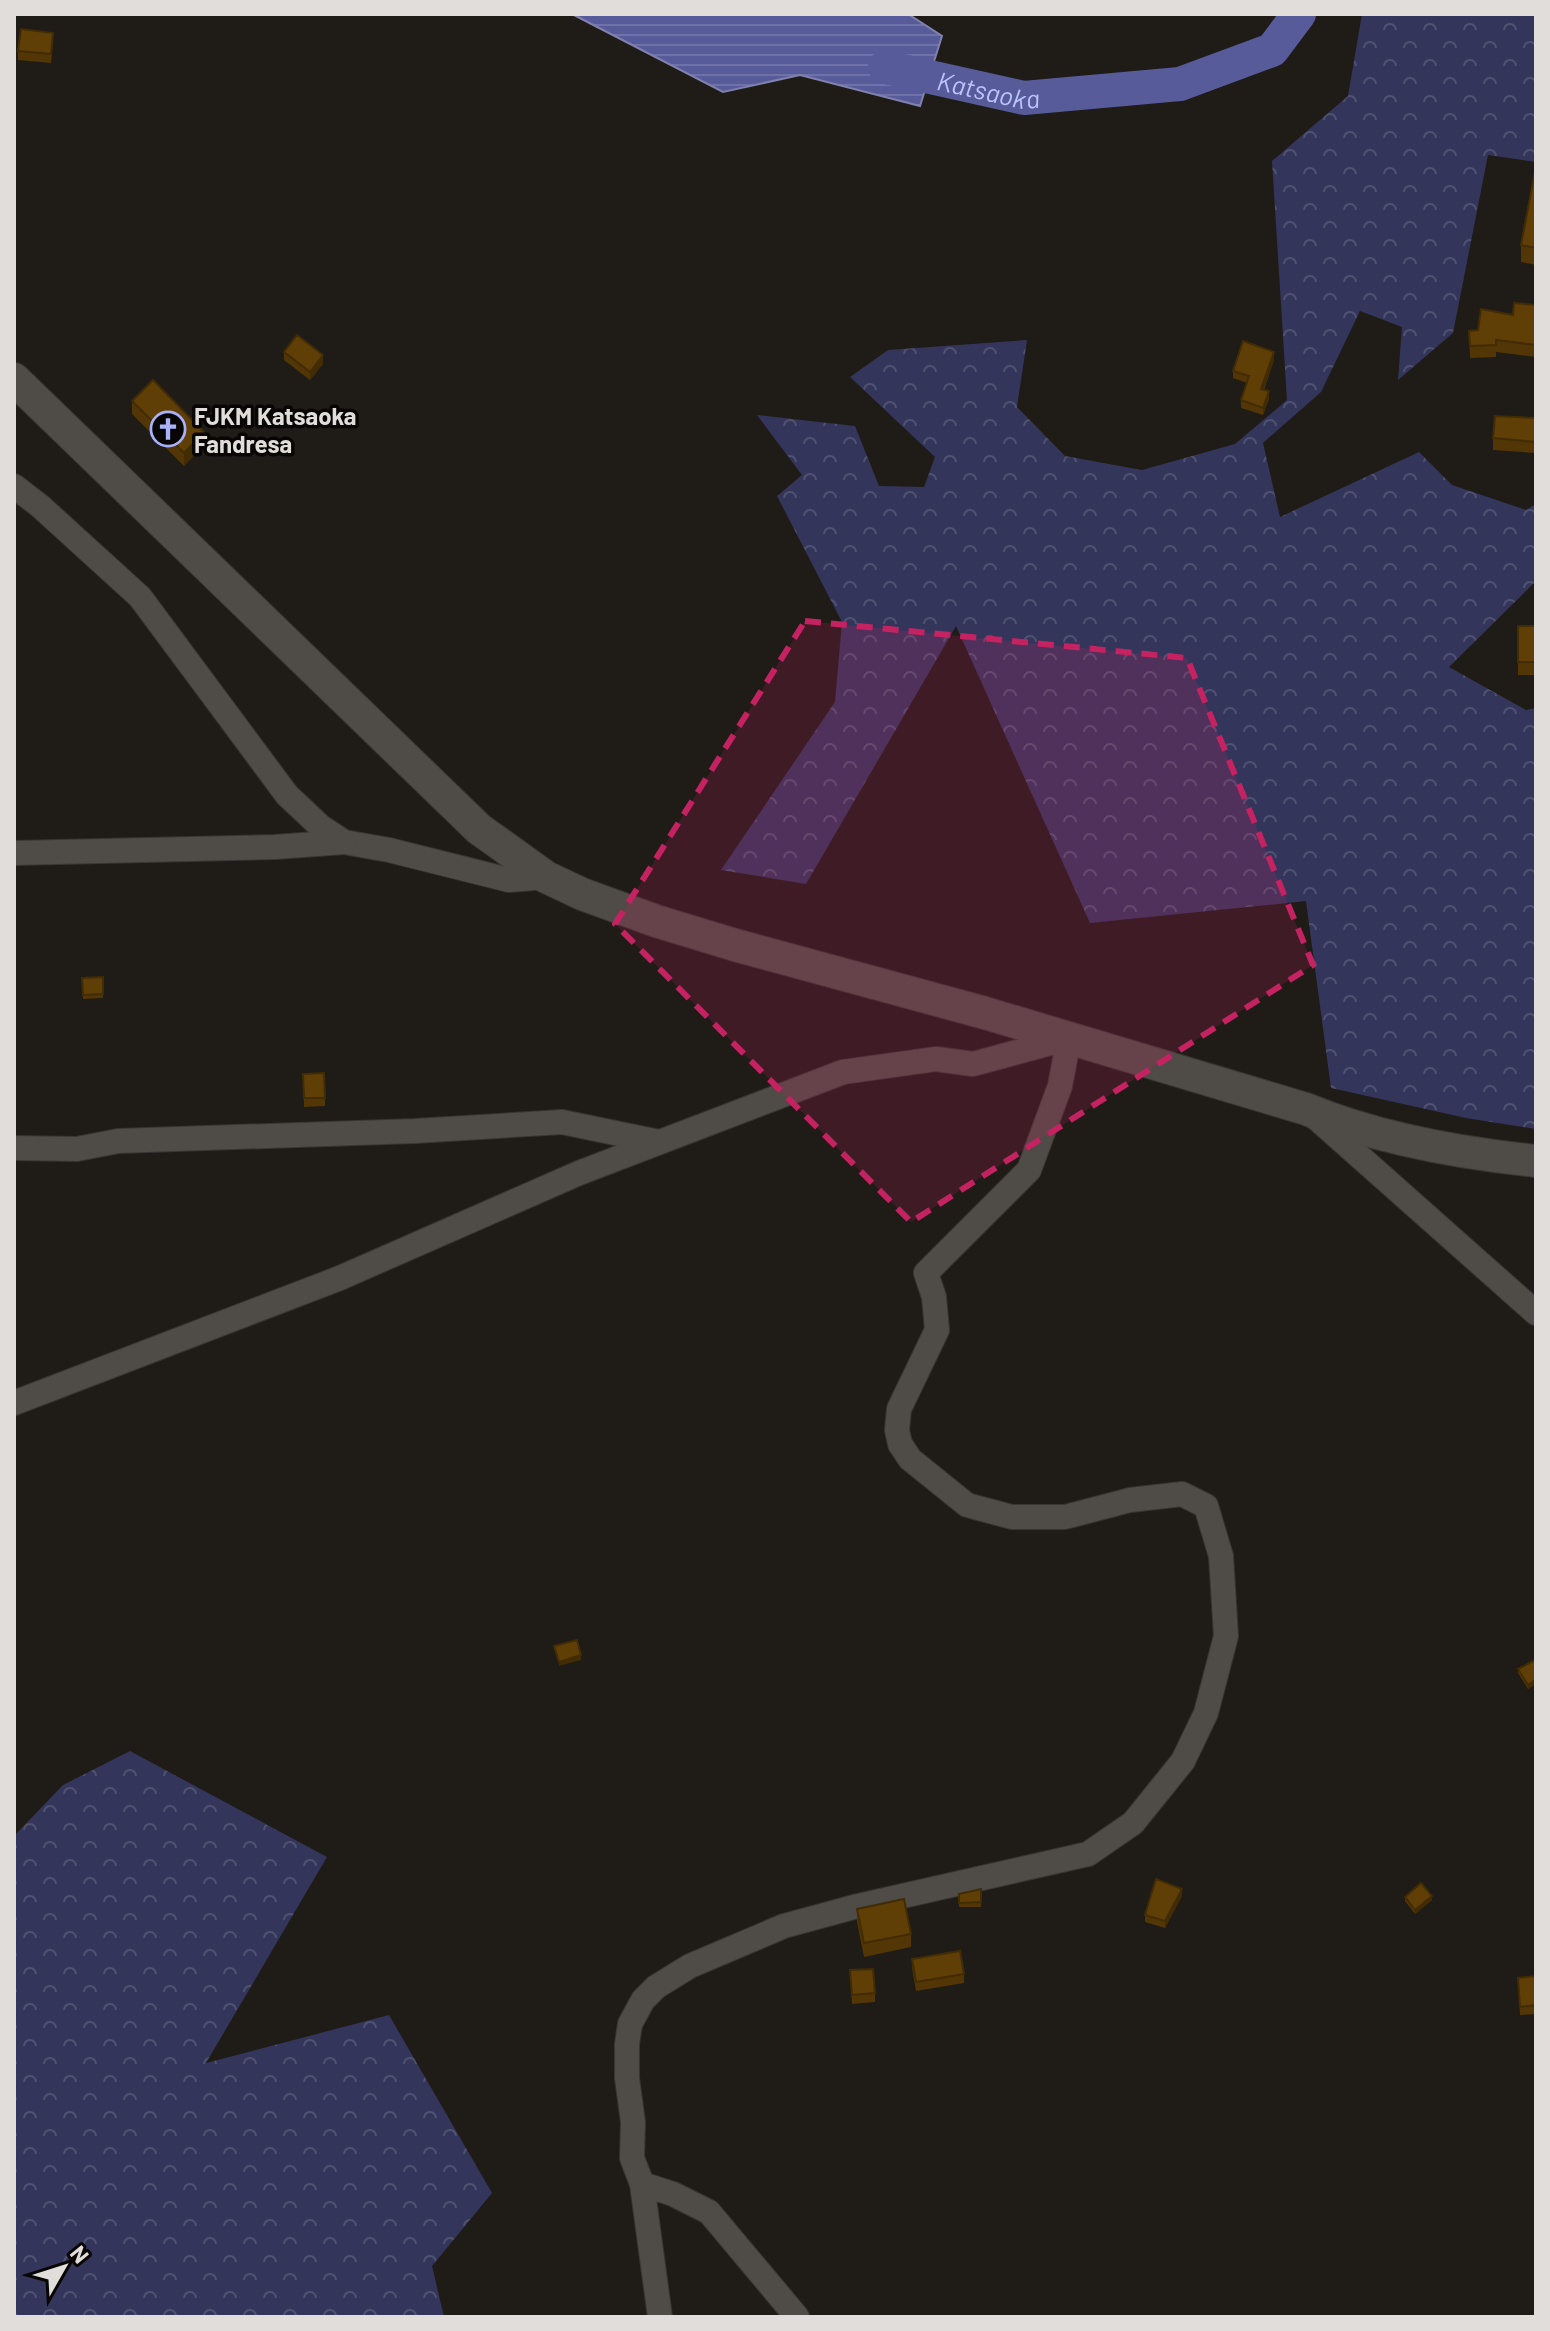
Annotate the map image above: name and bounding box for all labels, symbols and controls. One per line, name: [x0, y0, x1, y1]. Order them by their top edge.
water label: Katsaoka: [934, 64, 1041, 114]
place label: FJKM Katsaoka Fandresa: [194, 401, 356, 458]
church icon: FJKM Katsaoka Fandresa: [149, 410, 187, 448]
north arrow: [24, 2227, 104, 2307]
text: N: [66, 2240, 95, 2268]

